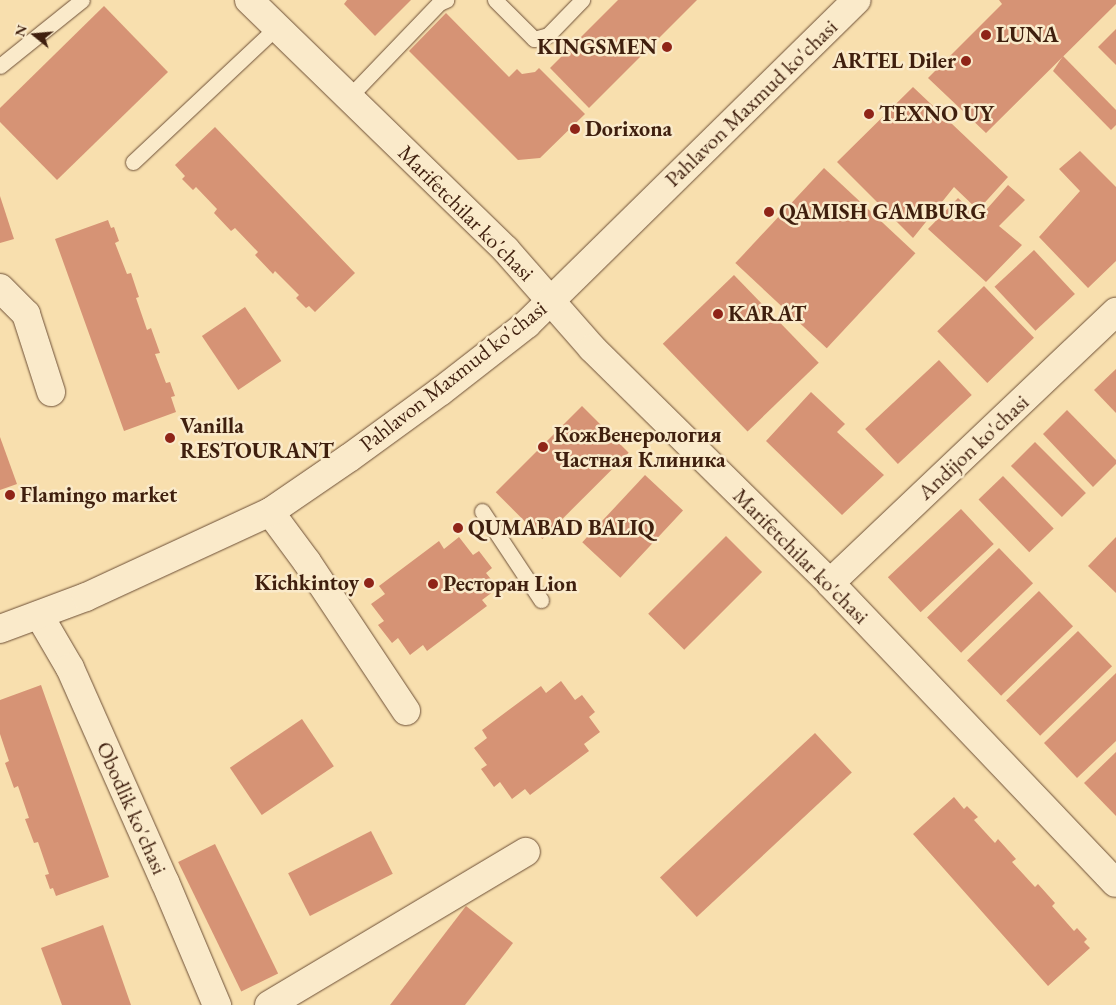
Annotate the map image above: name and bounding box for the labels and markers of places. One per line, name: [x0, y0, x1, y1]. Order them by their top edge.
place label: LUNA: [996, 22, 1059, 48]
marker: LUNA: [980, 29, 992, 41]
place label: KINGSMEN: [537, 34, 657, 60]
marker: KINGSMEN: [661, 41, 673, 53]
place label: ARTEL Diler: [832, 48, 956, 74]
marker: ARTEL Diler: [960, 55, 972, 67]
place label: TEXNO UY: [879, 101, 994, 127]
marker: TEXNO UY: [863, 108, 875, 120]
place label: Dorixona: [585, 116, 672, 142]
marker: Dorixona: [569, 123, 581, 135]
place label: QAMISH GAMBURG: [779, 199, 986, 225]
marker: QAMISH GAMBURG: [763, 206, 775, 218]
place label: KARAT: [728, 301, 806, 327]
marker: KARAT: [712, 308, 724, 320]
place label: Vanilla RESTOURANT: [180, 412, 334, 464]
place label: КожВенерология Частная Клиника: [554, 421, 726, 472]
marker: Vanilla RESTOURANT: [164, 432, 176, 444]
marker: КожВенерология Частная Клиника: [536, 440, 550, 454]
place label: Flamingo market: [20, 482, 177, 508]
marker: Flamingo market: [4, 489, 16, 501]
place label: QUMABAD BALIQ: [468, 515, 655, 541]
marker: QUMABAD BALIQ: [452, 522, 464, 534]
place label: Kichkintoy: [254, 570, 359, 596]
place label: Ресторан Lion: [443, 571, 577, 597]
marker: Kichkintoy: [363, 577, 375, 589]
marker: Ресторан Lion: [427, 578, 439, 590]

